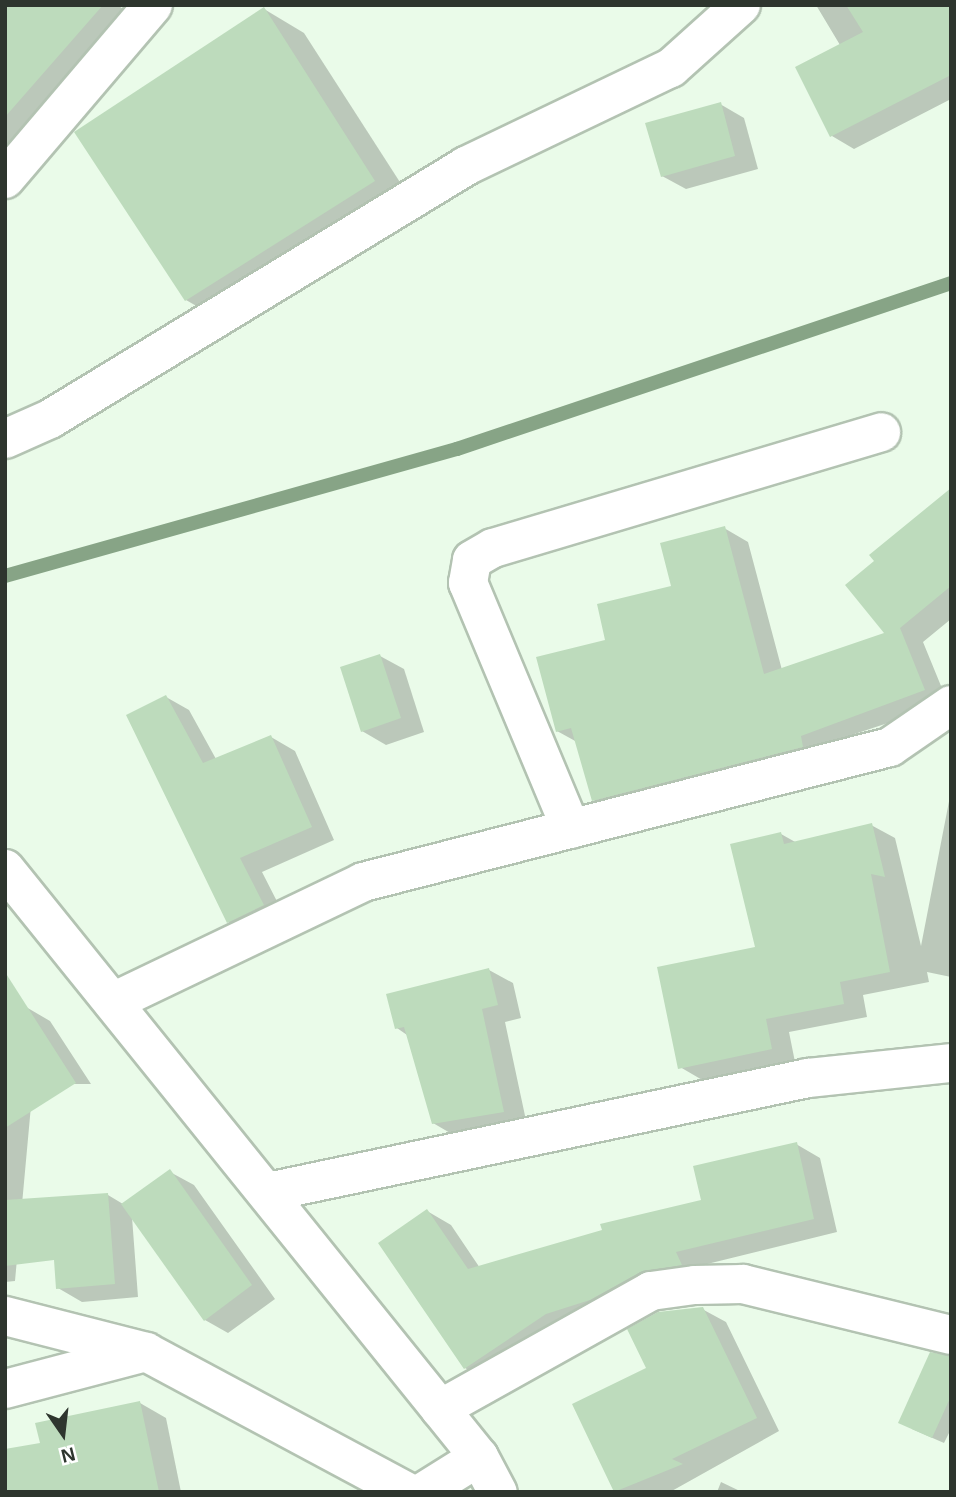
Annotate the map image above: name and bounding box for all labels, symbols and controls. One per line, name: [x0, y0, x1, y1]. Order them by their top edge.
north arrow: [28, 1399, 98, 1469]
text: N: [59, 1443, 77, 1467]

